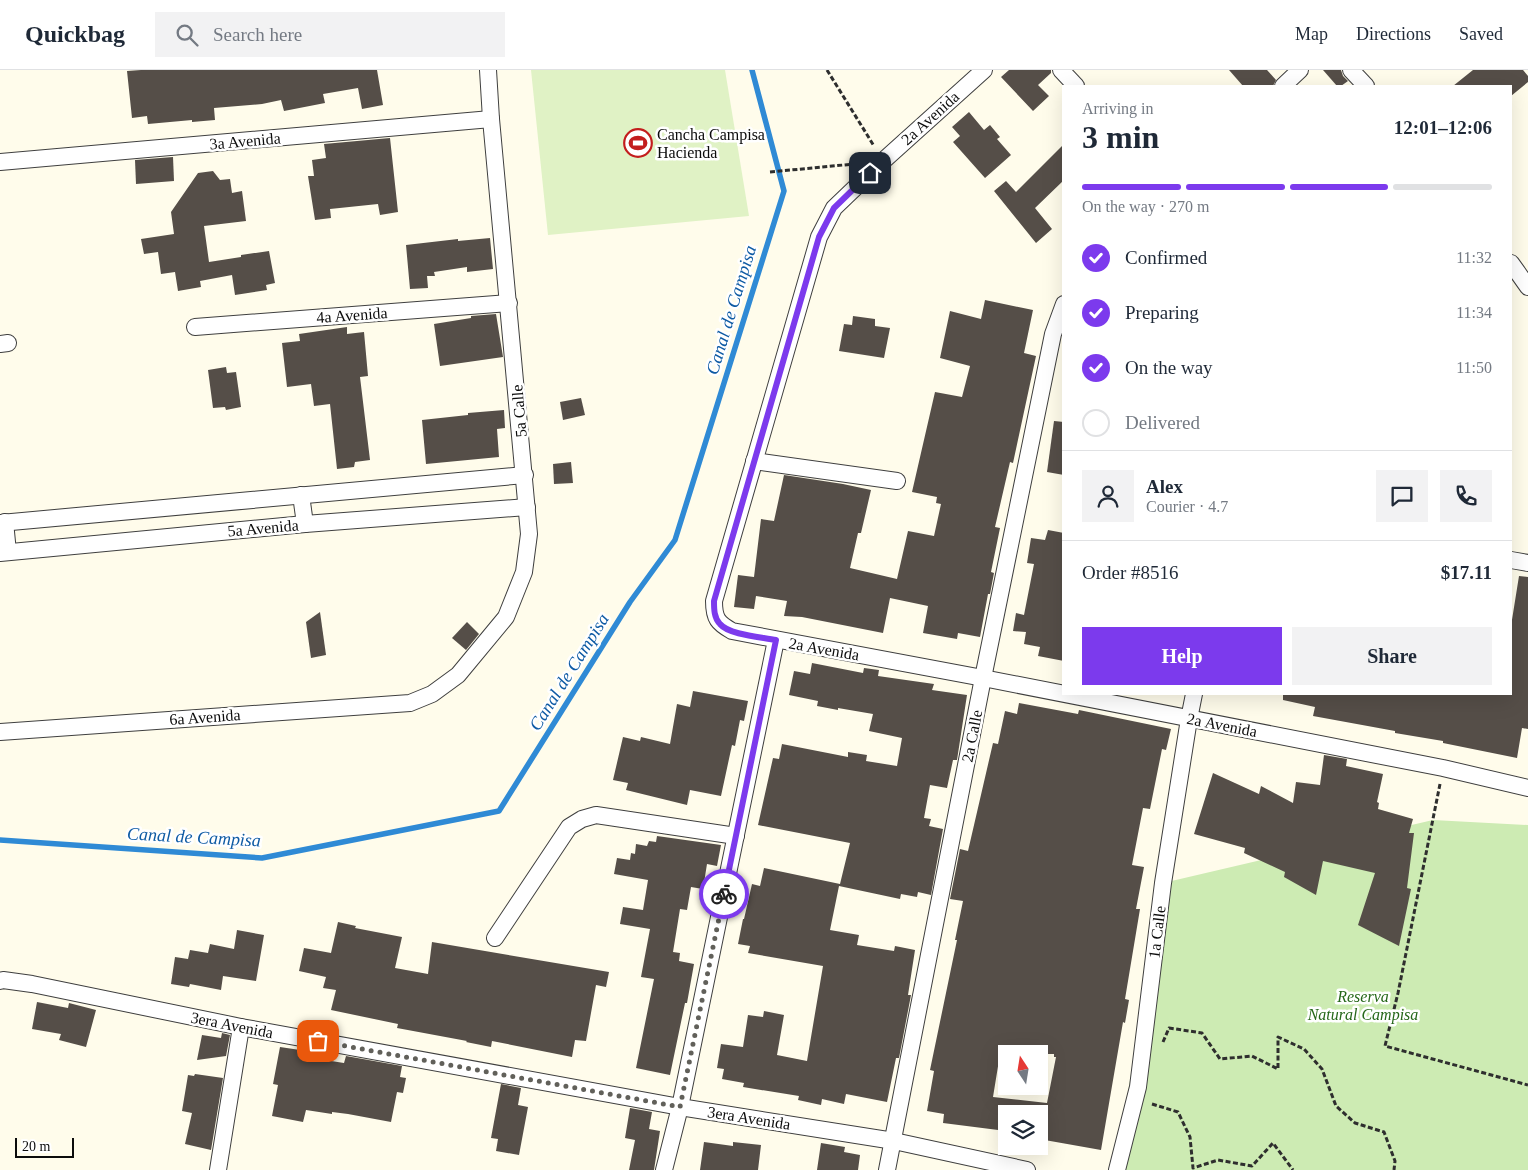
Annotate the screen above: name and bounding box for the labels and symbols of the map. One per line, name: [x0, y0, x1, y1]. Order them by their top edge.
street label: 2a Avenida: [898, 88, 962, 148]
place label: Cancha Campisa Hacienda: [657, 126, 765, 161]
sports icon: Cancha Campisa Hacienda: [623, 128, 653, 158]
street label: 3a Avenida: [209, 129, 281, 153]
pin: [849, 152, 891, 194]
water label: Canal de Campisa: [702, 243, 760, 377]
street label: 4a Avenida: [316, 304, 388, 326]
street label: 5a Calle: [508, 384, 530, 438]
street label: 5a Avenida: [227, 516, 299, 540]
water label: Canal de Campisa: [525, 610, 613, 734]
street label: 2a Avenida: [787, 634, 861, 664]
street label: 6a Avenida: [169, 706, 241, 728]
street label: 2a Calle: [959, 708, 985, 764]
street label: 2a Avenida: [1185, 710, 1259, 740]
water label: Canal de Campisa: [127, 824, 261, 850]
courier: [699, 869, 749, 919]
street label: 1a Calle: [1145, 905, 1169, 959]
park label: Reserva Natural Campisa: [1307, 988, 1418, 1024]
street label: 3era Avenida: [189, 1009, 275, 1041]
pin: [297, 1020, 339, 1062]
north arrow: [998, 1045, 1048, 1095]
street label: 3era Avenida: [706, 1103, 792, 1133]
scale bar: [15, 1135, 74, 1158]

